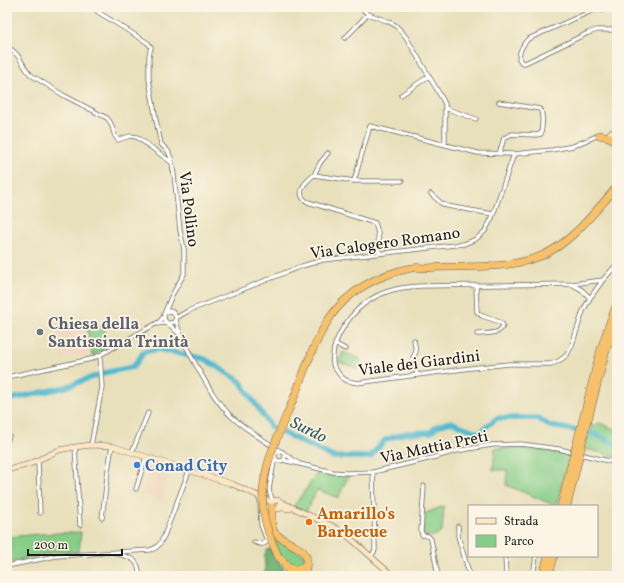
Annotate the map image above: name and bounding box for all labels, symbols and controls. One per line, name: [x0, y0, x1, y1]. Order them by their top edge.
street label: Via Pollino: [172, 170, 204, 248]
street label: Via Calogero Romano: [309, 223, 462, 265]
place label: Chiesa della Santissima Trinità: [48, 314, 189, 354]
marker: Chiesa della Santissima Trinità: [35, 327, 45, 337]
street label: Viale dei Giardini: [357, 346, 482, 382]
water label: Surdo: [286, 412, 331, 449]
street label: Via Mattia Preti: [378, 426, 491, 470]
place label: Conad City: [145, 456, 228, 478]
marker: Conad City: [132, 460, 142, 470]
place label: Amarillo's Barbecue: [317, 504, 395, 544]
legend: [468, 505, 598, 557]
text: Strada: [504, 514, 539, 530]
marker: Amarillo's Barbecue: [304, 517, 314, 527]
scale bar: [28, 531, 122, 557]
text: Parco: [504, 534, 534, 550]
text: 200 m: [34, 538, 68, 554]

